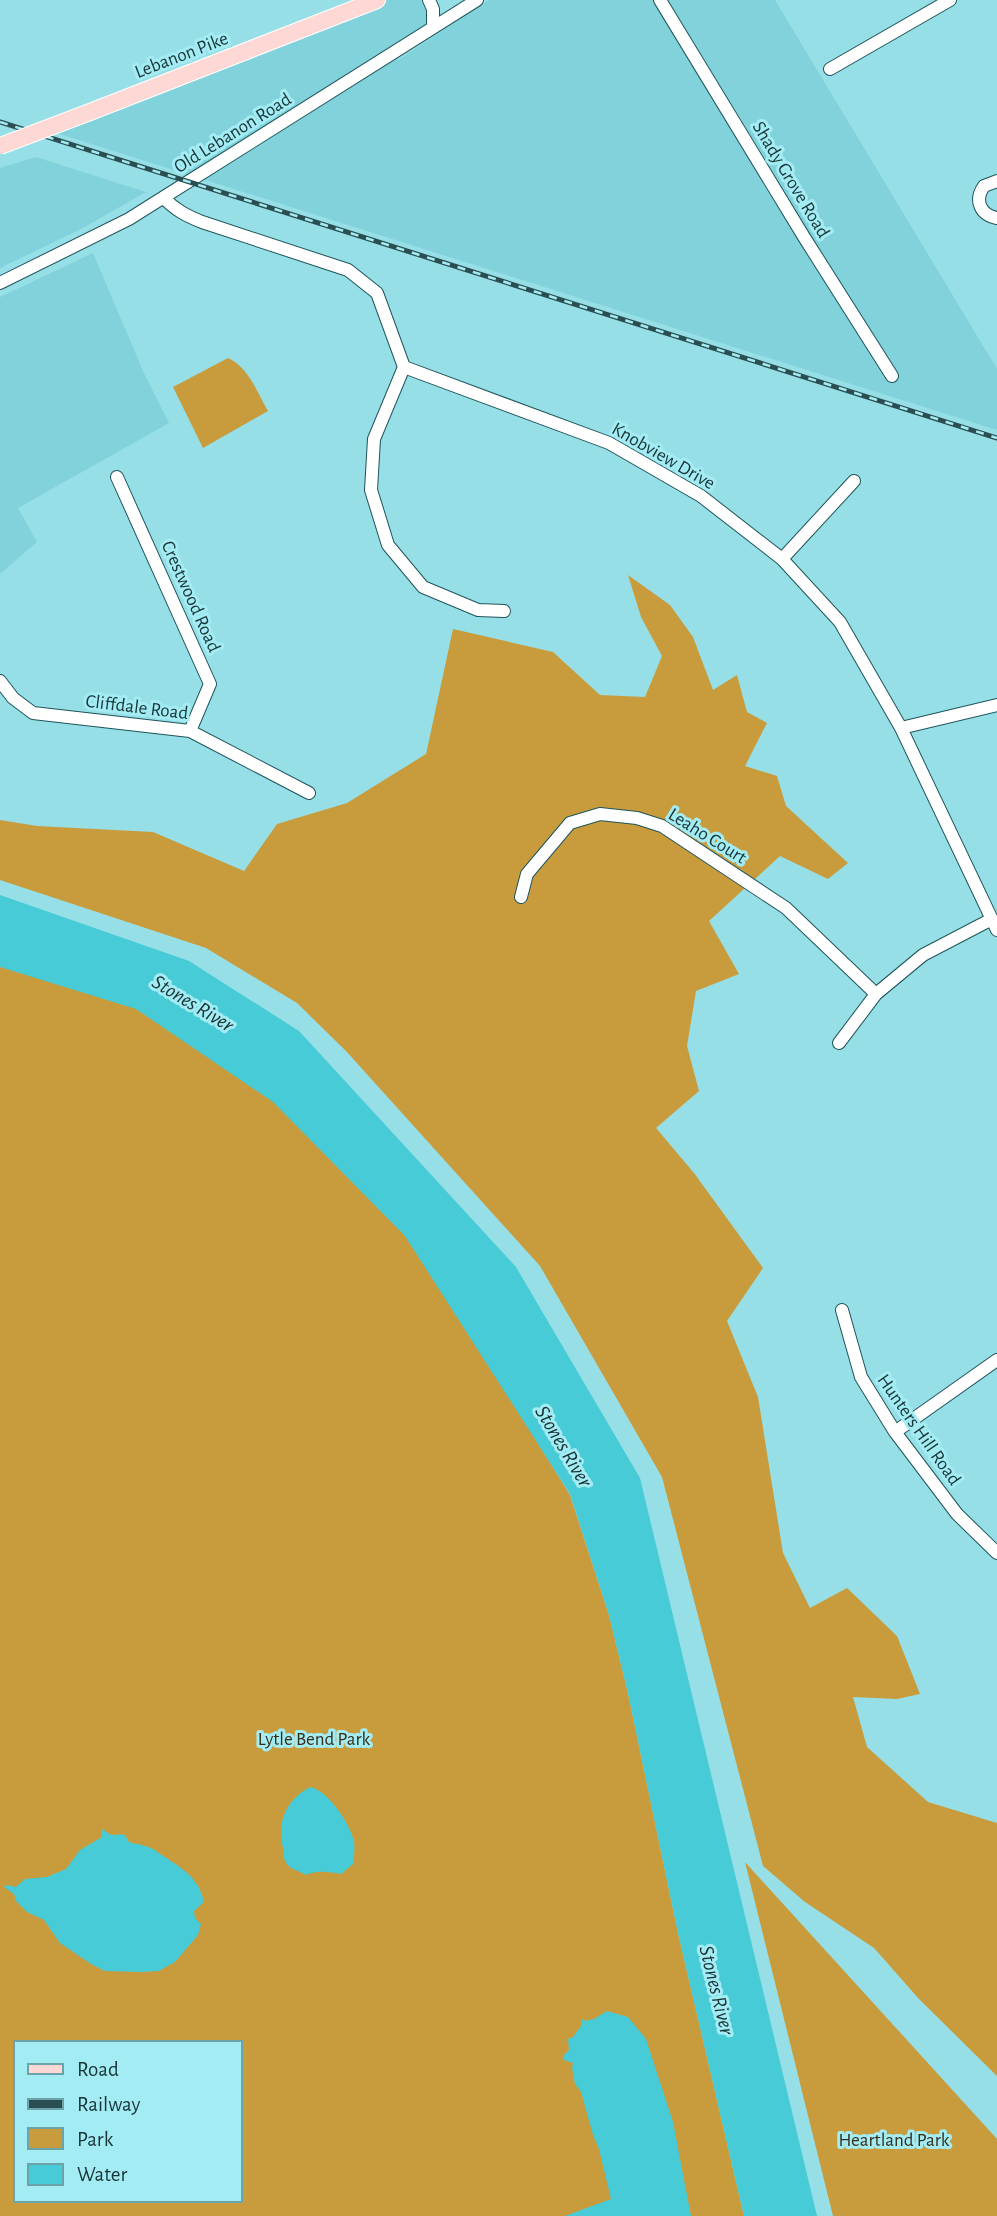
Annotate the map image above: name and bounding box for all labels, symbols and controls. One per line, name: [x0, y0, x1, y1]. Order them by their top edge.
street label: Lebanon Pike: [132, 29, 231, 82]
street label: Old Lebanon Road: [171, 90, 295, 177]
street label: Shady Grove Road: [749, 118, 833, 241]
street label: Knobview Drive: [608, 419, 718, 493]
street label: Crestwood Road: [158, 538, 224, 655]
street label: Cliffdale Road: [84, 692, 189, 723]
street label: Leaho Court: [665, 805, 750, 868]
water label: Stones River: [148, 971, 238, 1036]
street label: Hunters Hill Road: [873, 1371, 964, 1489]
water label: Stones River: [531, 1402, 597, 1492]
park label: Lytle Bend Park: [258, 1730, 371, 1749]
water label: Stones River: [695, 1943, 738, 2038]
legend: [14, 2041, 242, 2202]
text: Road: [77, 2059, 119, 2080]
text: Railway: [77, 2094, 140, 2115]
text: Park: [77, 2129, 114, 2150]
park label: Heartland Park: [838, 2131, 950, 2150]
text: Water: [77, 2164, 127, 2185]

